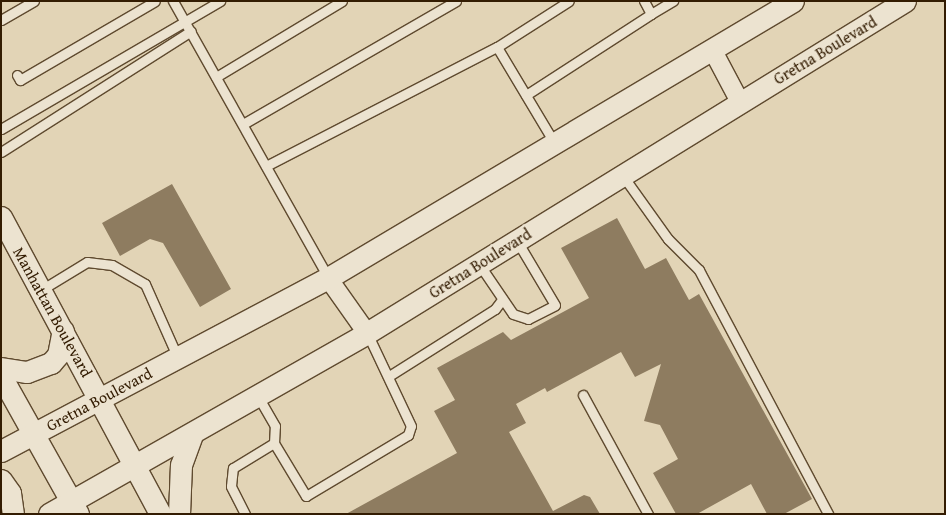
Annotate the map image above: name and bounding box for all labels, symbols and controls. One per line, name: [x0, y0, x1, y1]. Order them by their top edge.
street label: Gretna Boulevard: [770, 12, 880, 88]
street label: Gretna Boulevard: [425, 224, 535, 302]
street label: Manhattan Boulevard: [9, 244, 97, 380]
street label: Gretna Boulevard: [43, 363, 155, 435]

